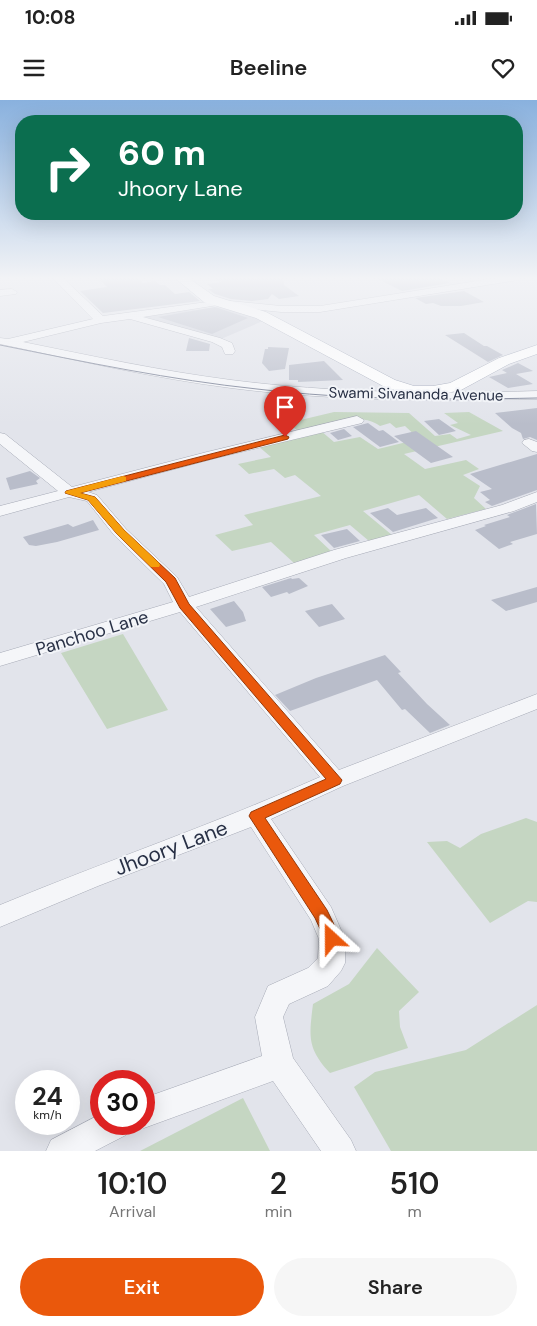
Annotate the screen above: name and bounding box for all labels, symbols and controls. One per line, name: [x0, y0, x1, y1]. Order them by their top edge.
text: 10:08: [25, 5, 76, 30]
text: Beeline: [230, 53, 307, 82]
icon: menu: [20, 54, 48, 82]
icon: heart: [489, 54, 517, 82]
text: 60 m: [118, 130, 206, 176]
icon: right: [35, 135, 100, 200]
text: Jhoory Lane: [118, 174, 243, 203]
street label: Swami Sivananda Avenue: [328, 382, 504, 406]
pin: [264, 386, 306, 437]
icon: arrive: [271, 393, 299, 421]
street label: Panchoo Lane: [33, 604, 151, 662]
street label: Jhoory Lane: [110, 814, 232, 882]
position arrow: [305, 912, 357, 964]
speed limit sign: 30: [90, 1070, 155, 1135]
text: 24: [32, 1080, 63, 1113]
text: km/h: [33, 1107, 62, 1123]
text: 10:10: [97, 1164, 167, 1203]
text: 2: [270, 1164, 287, 1203]
text: 510: [390, 1164, 440, 1203]
text: Arrival: [109, 1201, 156, 1222]
text: min: [265, 1201, 292, 1222]
text: m: [407, 1201, 422, 1222]
button: Exit: [20, 1258, 264, 1316]
button: Share: [274, 1258, 517, 1316]

